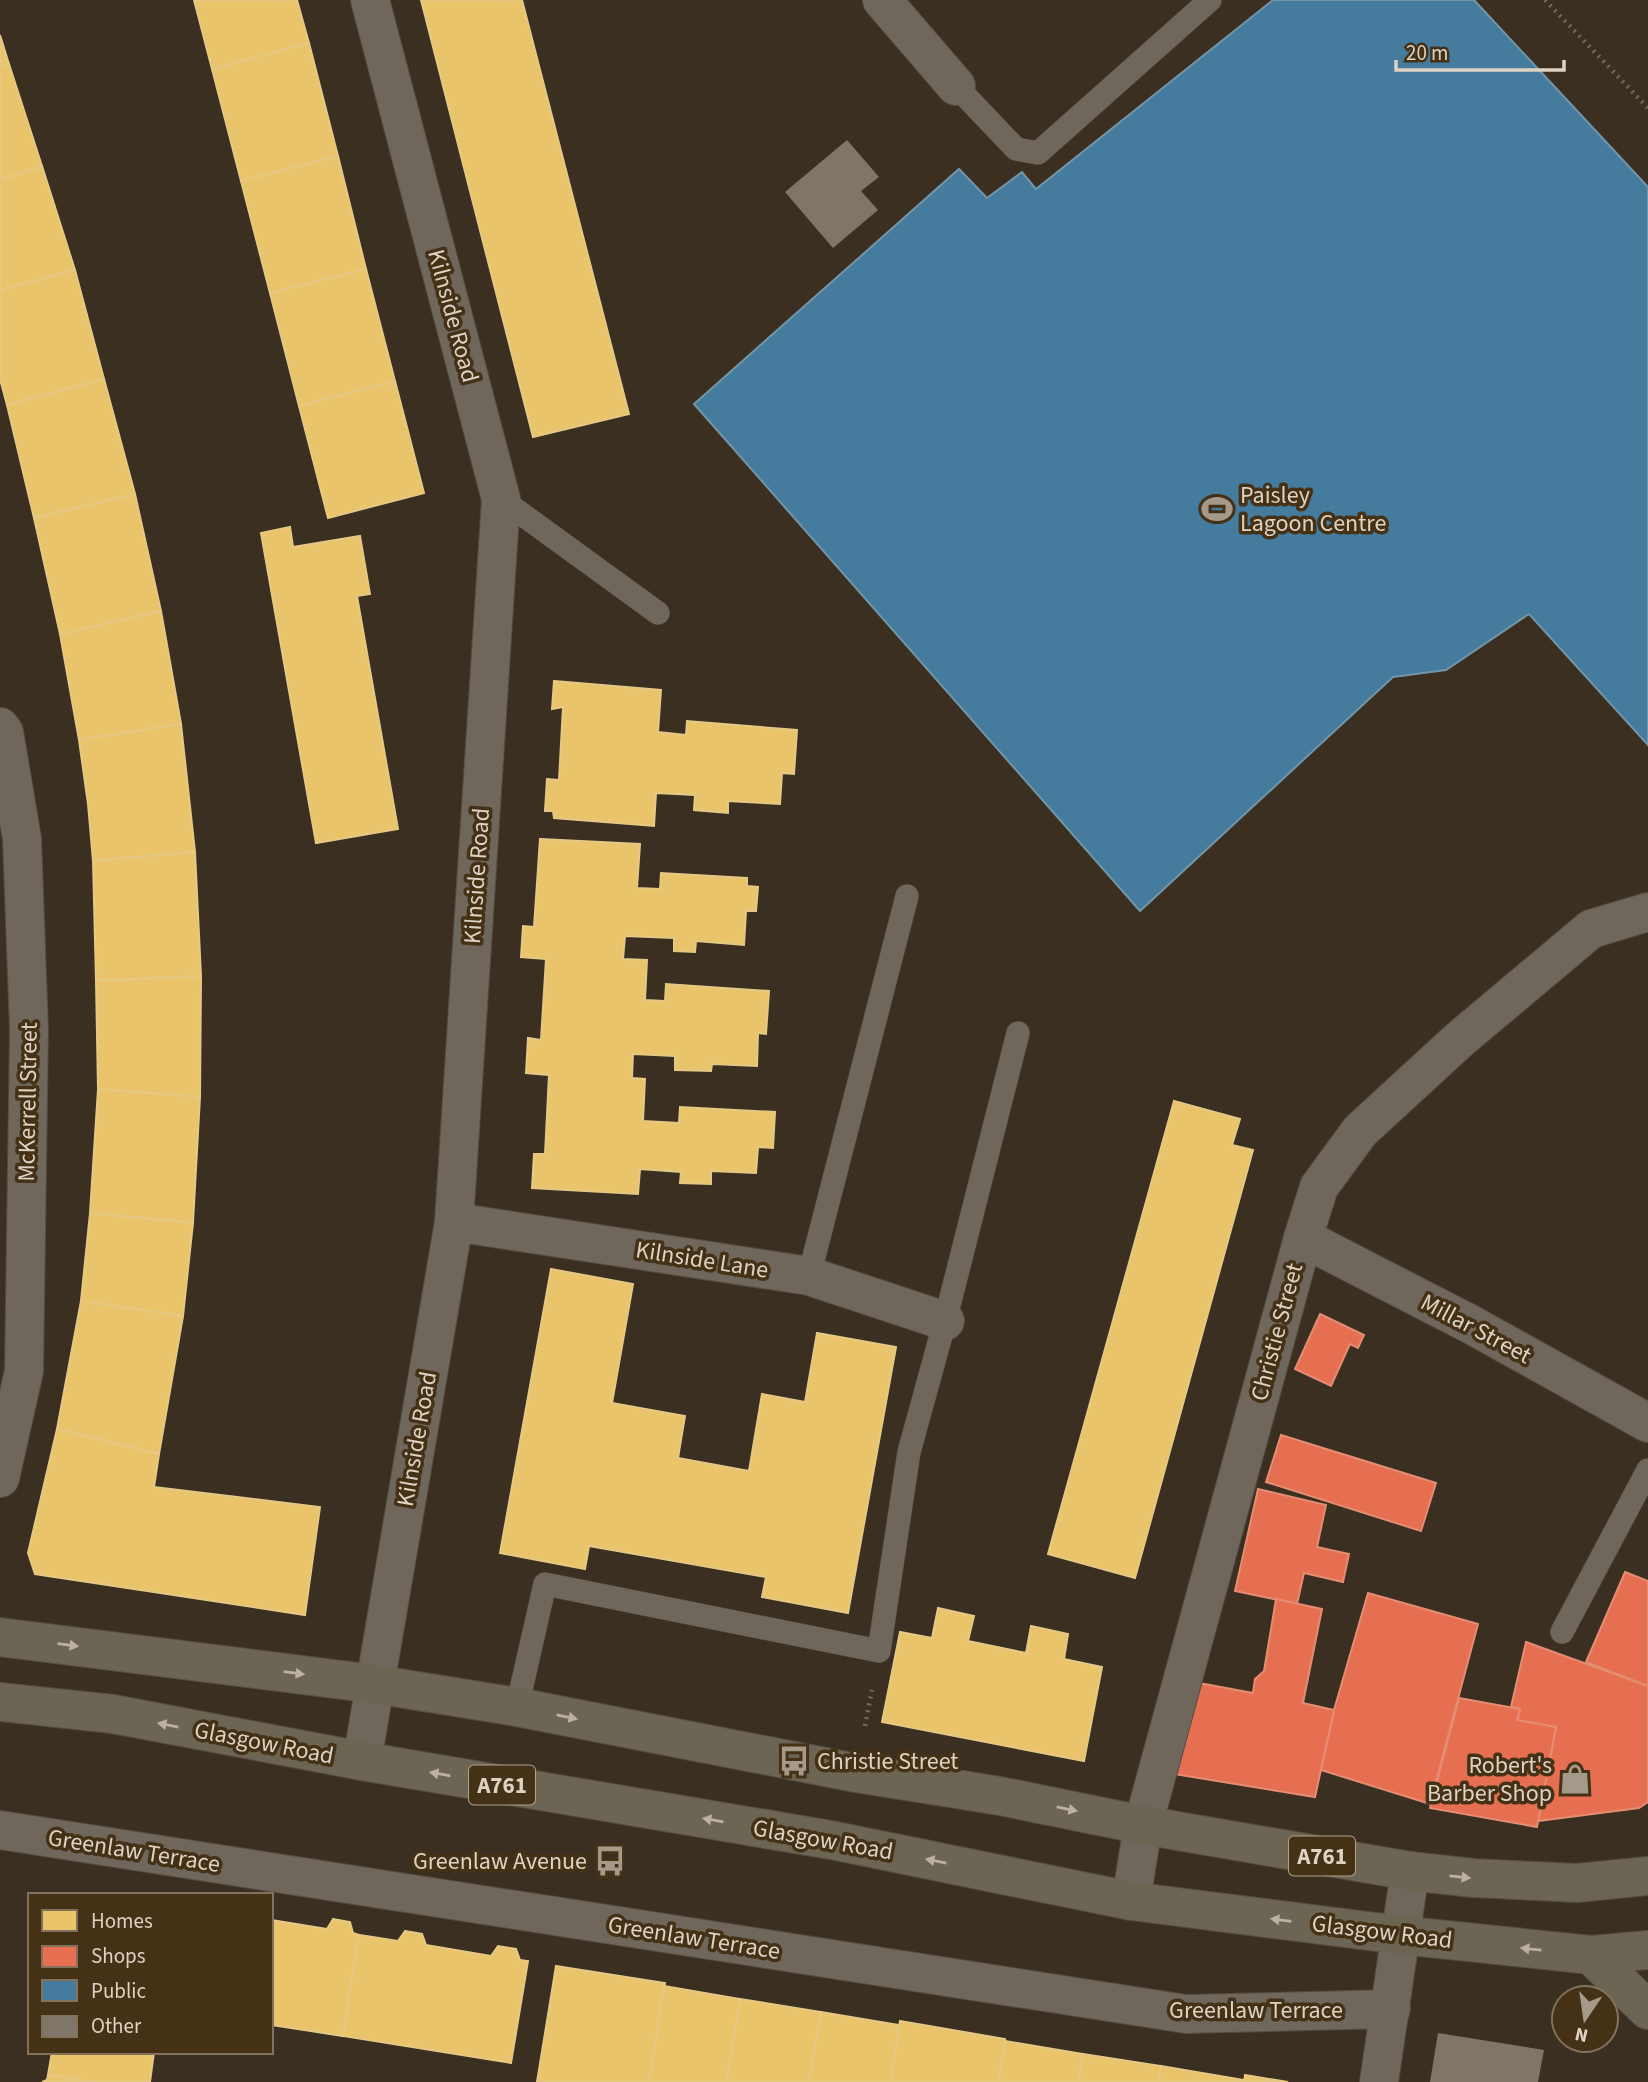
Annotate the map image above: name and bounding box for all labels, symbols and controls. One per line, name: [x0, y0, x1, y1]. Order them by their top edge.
scale bar: [1396, 28, 1564, 72]
text: 20 m: [1406, 38, 1448, 68]
street label: Kilnside Road: [418, 246, 488, 386]
place label: Paisley Lagoon Centre: [1240, 478, 1386, 541]
sports icon: Paisley Lagoon Centre: [1200, 492, 1234, 526]
street label: Kilnside Road: [455, 807, 499, 945]
street label: McKerrell Street: [9, 1022, 47, 1182]
street label: Kilnside Lane: [633, 1232, 771, 1288]
street label: Christie Street: [1242, 1259, 1312, 1405]
street label: Millar Street: [1414, 1285, 1538, 1373]
street label: Kilnside Road: [388, 1369, 446, 1509]
one-way arrow: [57, 1640, 79, 1651]
one-way arrow: [283, 1668, 305, 1679]
one-way arrow: [556, 1711, 578, 1722]
street label: Glasgow Road: [191, 1712, 337, 1774]
one-way arrow: [157, 1719, 179, 1730]
bus stop icon: Christie Street: [777, 1744, 811, 1778]
place label: Christie Street: [817, 1744, 958, 1779]
place label: Robert's Barber Shop: [1427, 1748, 1552, 1811]
shop icon: Robert's Barber Shop: [1558, 1762, 1592, 1796]
road number: A761: [469, 1766, 535, 1804]
one-way arrow: [429, 1768, 451, 1779]
one-way arrow: [1056, 1804, 1078, 1815]
street label: Glasgow Road: [750, 1810, 896, 1870]
one-way arrow: [701, 1814, 723, 1825]
street label: Greenlaw Terrace: [45, 1820, 223, 1882]
road number: A761: [1289, 1837, 1355, 1876]
place label: Greenlaw Avenue: [413, 1844, 587, 1879]
bus stop icon: Greenlaw Avenue: [593, 1844, 627, 1878]
one-way arrow: [925, 1855, 947, 1866]
one-way arrow: [1449, 1871, 1471, 1882]
legend: [28, 1893, 273, 2054]
text: Homes: [91, 1906, 153, 1936]
street label: Glasgow Road: [1310, 1906, 1454, 1958]
street label: Greenlaw Terrace: [605, 1907, 783, 1969]
one-way arrow: [1270, 1914, 1292, 1925]
text: Shops: [91, 1941, 146, 1971]
one-way arrow: [1520, 1943, 1542, 1954]
text: Public: [91, 1976, 146, 2006]
north arrow: [1550, 1984, 1620, 2054]
street label: Greenlaw Terrace: [1169, 1993, 1343, 2028]
text: Other: [91, 2011, 142, 2041]
text: N: [1572, 2020, 1591, 2049]

